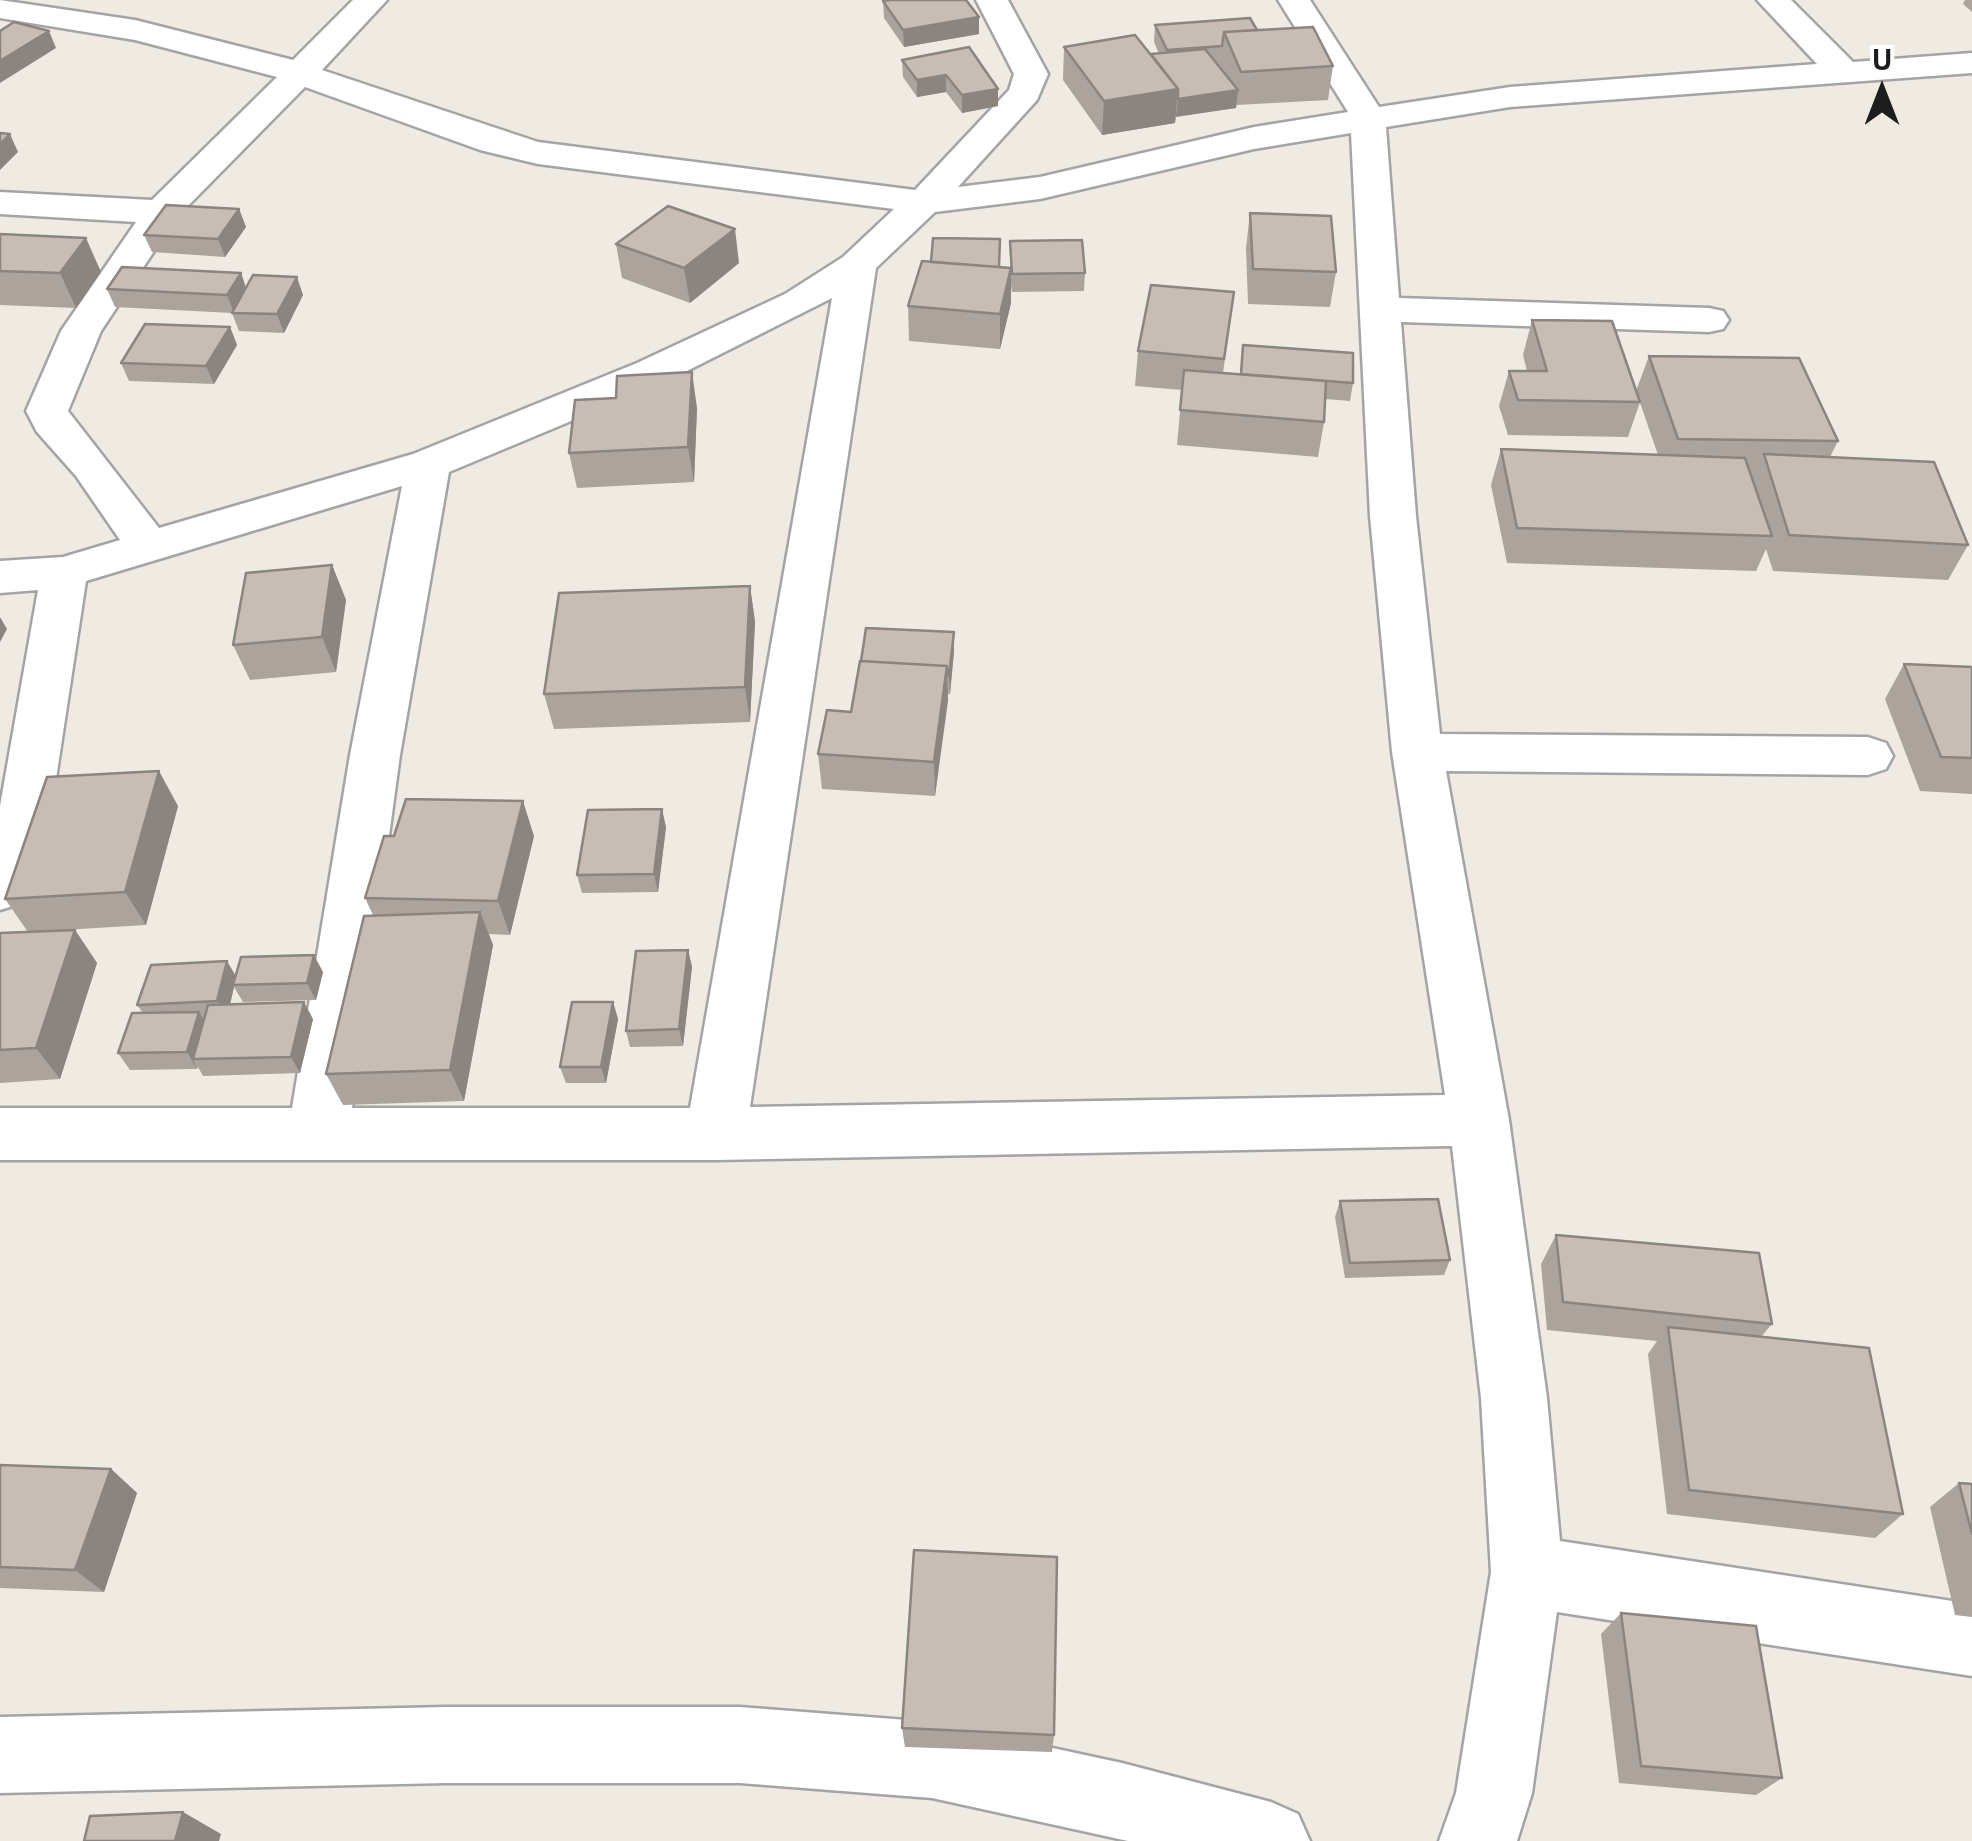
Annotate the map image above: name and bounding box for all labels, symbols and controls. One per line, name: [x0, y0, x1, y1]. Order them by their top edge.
north arrow: [1832, 40, 1932, 140]
text: U: [1872, 43, 1892, 76]

